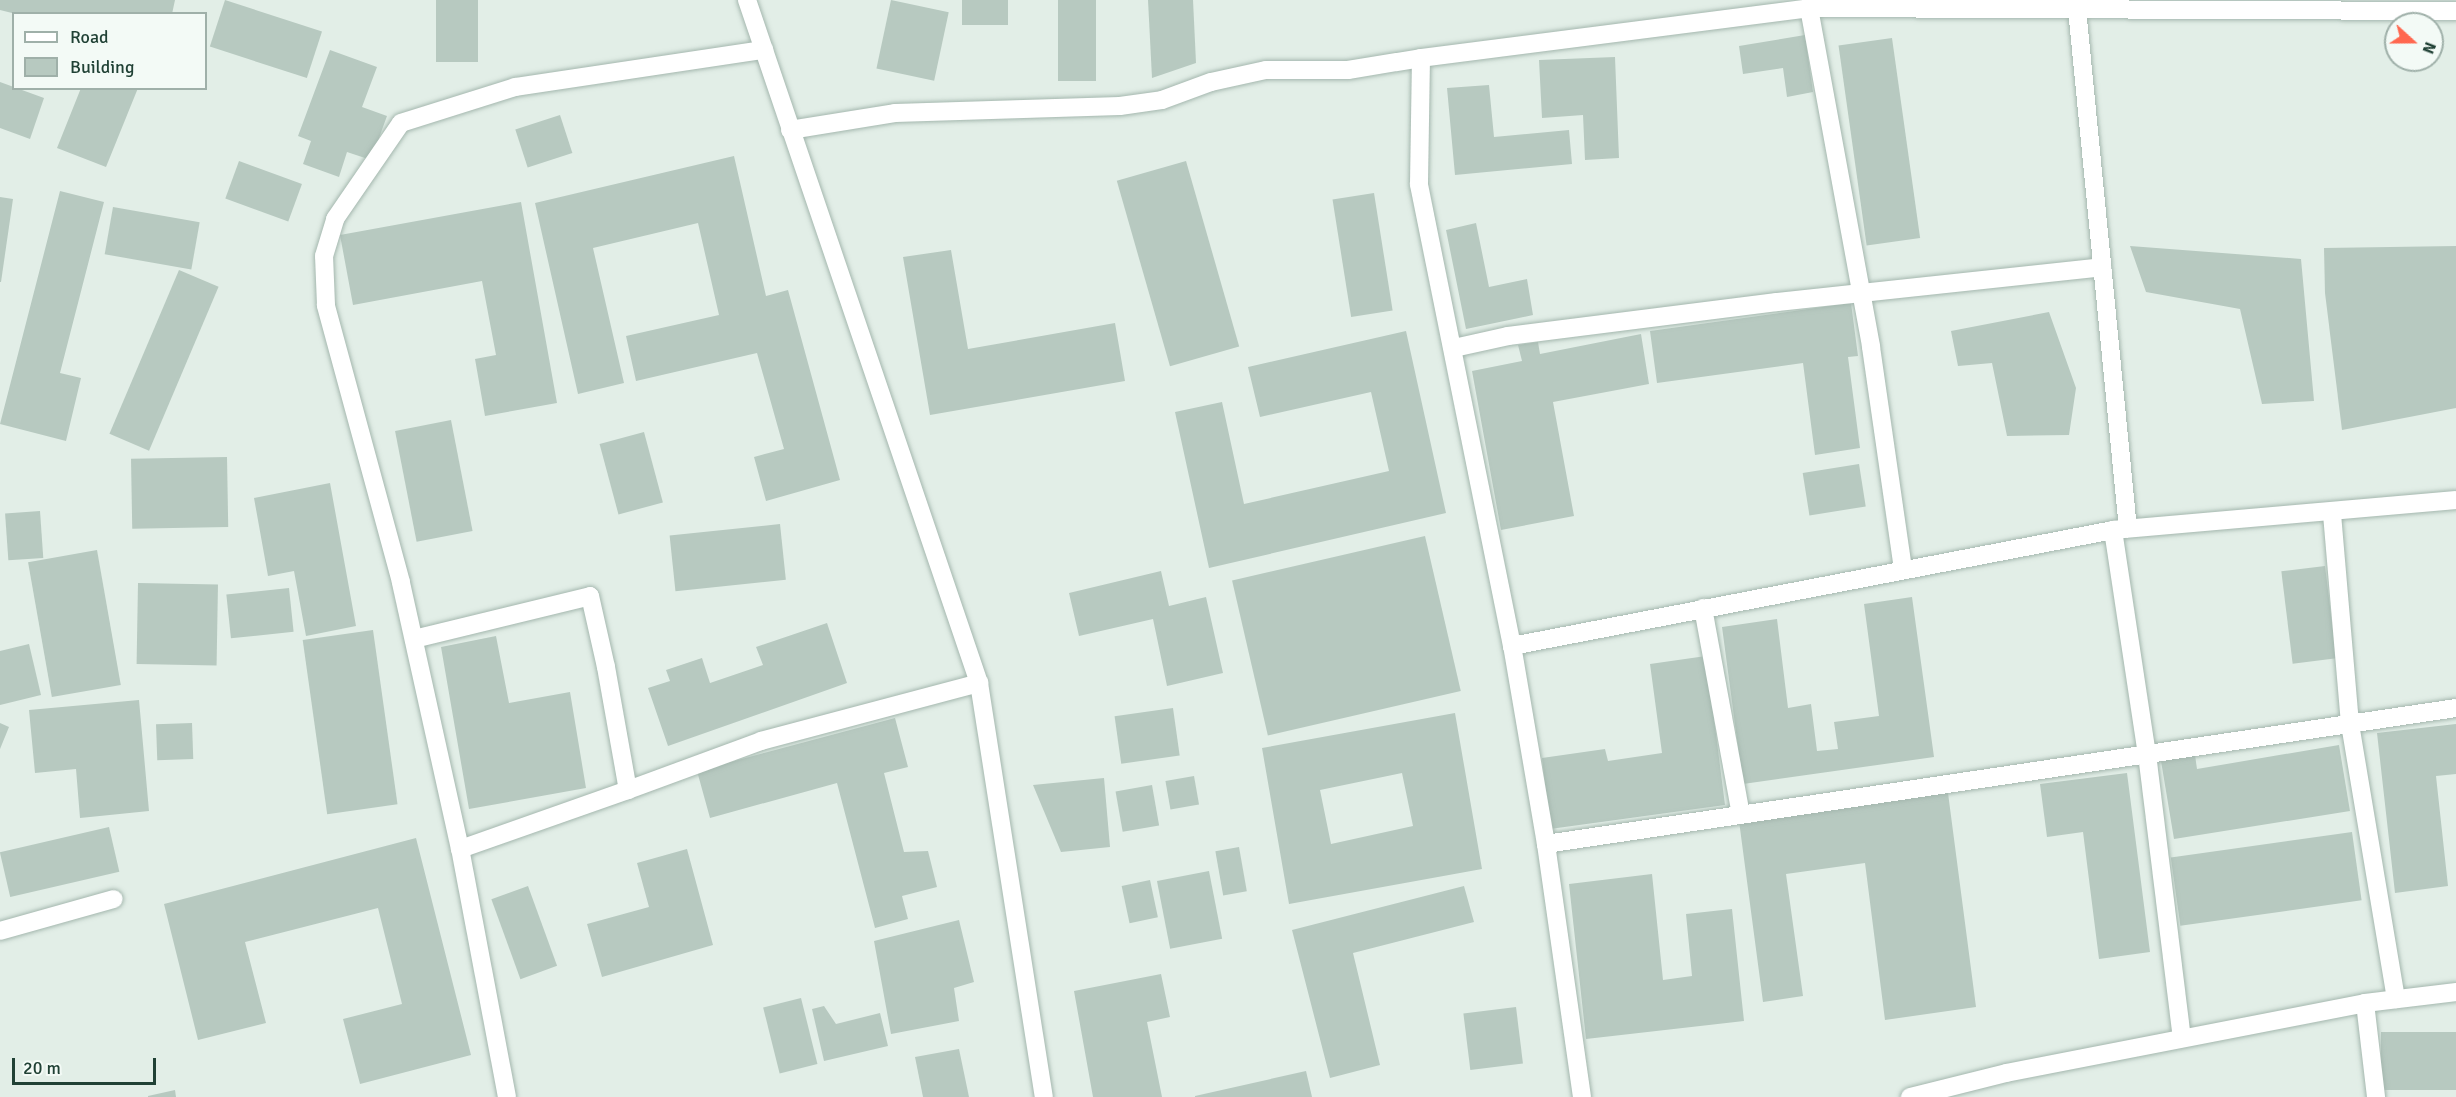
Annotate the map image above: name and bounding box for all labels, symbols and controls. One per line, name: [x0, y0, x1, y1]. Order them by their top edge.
legend: [12, 12, 207, 90]
north arrow: [2384, 12, 2444, 72]
text: Road: [70, 26, 109, 48]
text: N: [2418, 39, 2440, 57]
text: Building: [70, 56, 134, 78]
scale bar: [15, 1046, 159, 1084]
text: 20 m: [23, 1057, 61, 1079]

